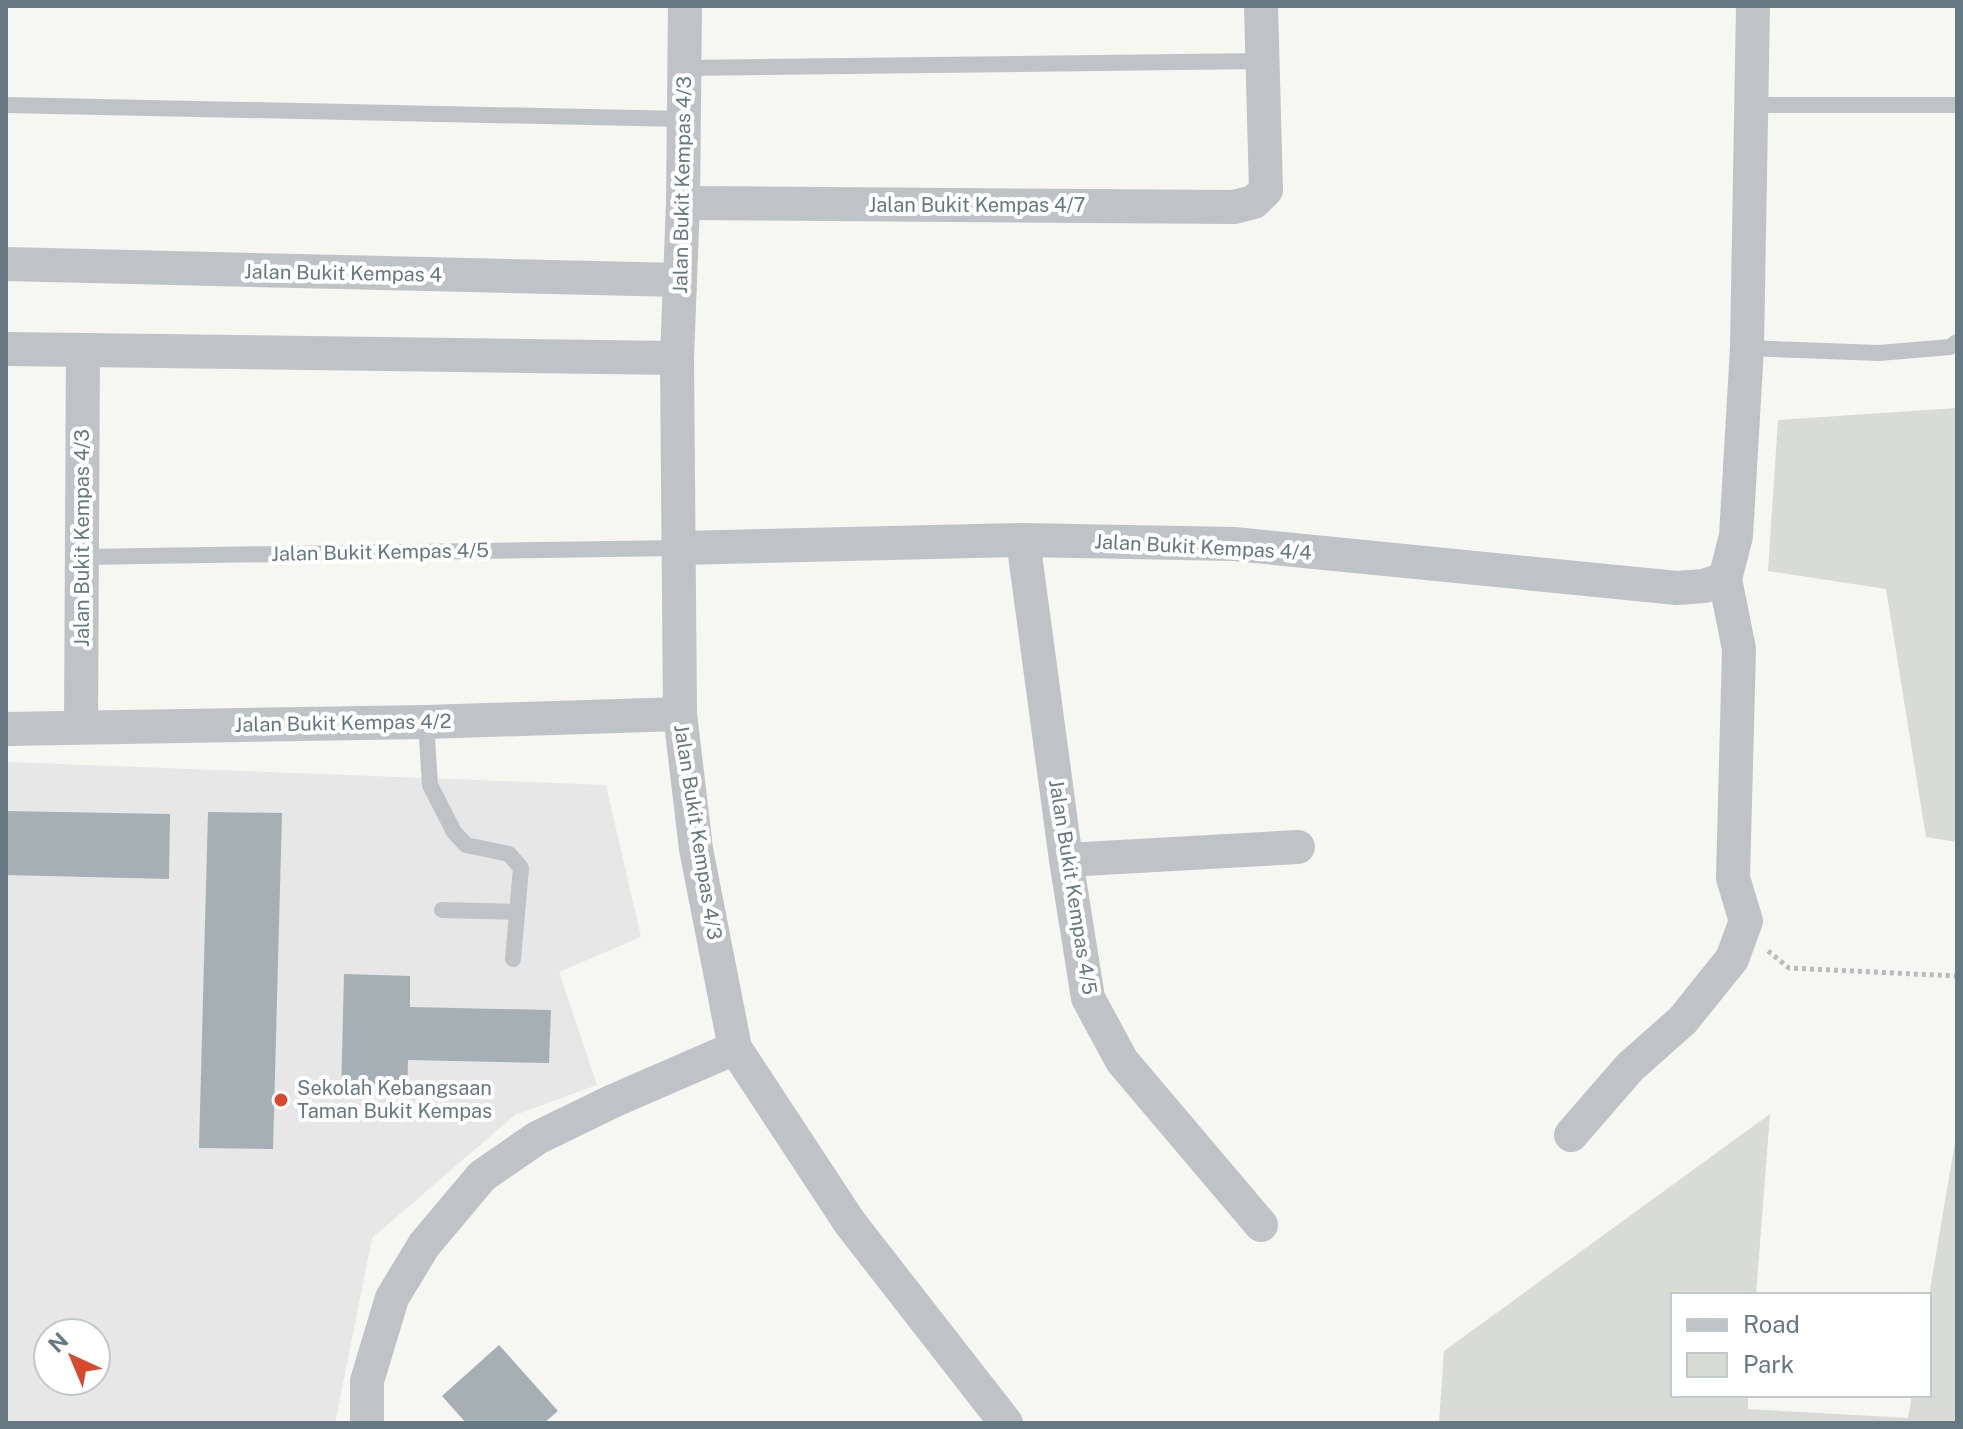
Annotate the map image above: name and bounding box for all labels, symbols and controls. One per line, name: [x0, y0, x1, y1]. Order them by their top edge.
street label: Jalan Bukit Kempas 4/3: [668, 76, 696, 294]
street label: Jalan Bukit Kempas 4/7: [868, 193, 1086, 217]
street label: Jalan Bukit Kempas 4: [244, 259, 442, 287]
street label: Jalan Bukit Kempas 4/3: [70, 429, 94, 647]
street label: Jalan Bukit Kempas 4/4: [1094, 529, 1312, 565]
street label: Jalan Bukit Kempas 4/5: [271, 538, 489, 566]
street label: Jalan Bukit Kempas 4/2: [234, 709, 452, 737]
street label: Jalan Bukit Kempas 4/3: [669, 723, 727, 941]
street label: Jalan Bukit Kempas 4/5: [1044, 777, 1102, 997]
place label: Sekolah Kebangsaan Taman Bukit Kempas: [297, 1076, 492, 1123]
marker: Sekolah Kebangsaan Taman Bukit Kempas: [272, 1091, 290, 1109]
legend: [1671, 1293, 1931, 1397]
text: Road: [1743, 1310, 1800, 1338]
north arrow: [32, 1317, 112, 1397]
text: N: [43, 1327, 73, 1358]
text: Park: [1743, 1350, 1794, 1378]

